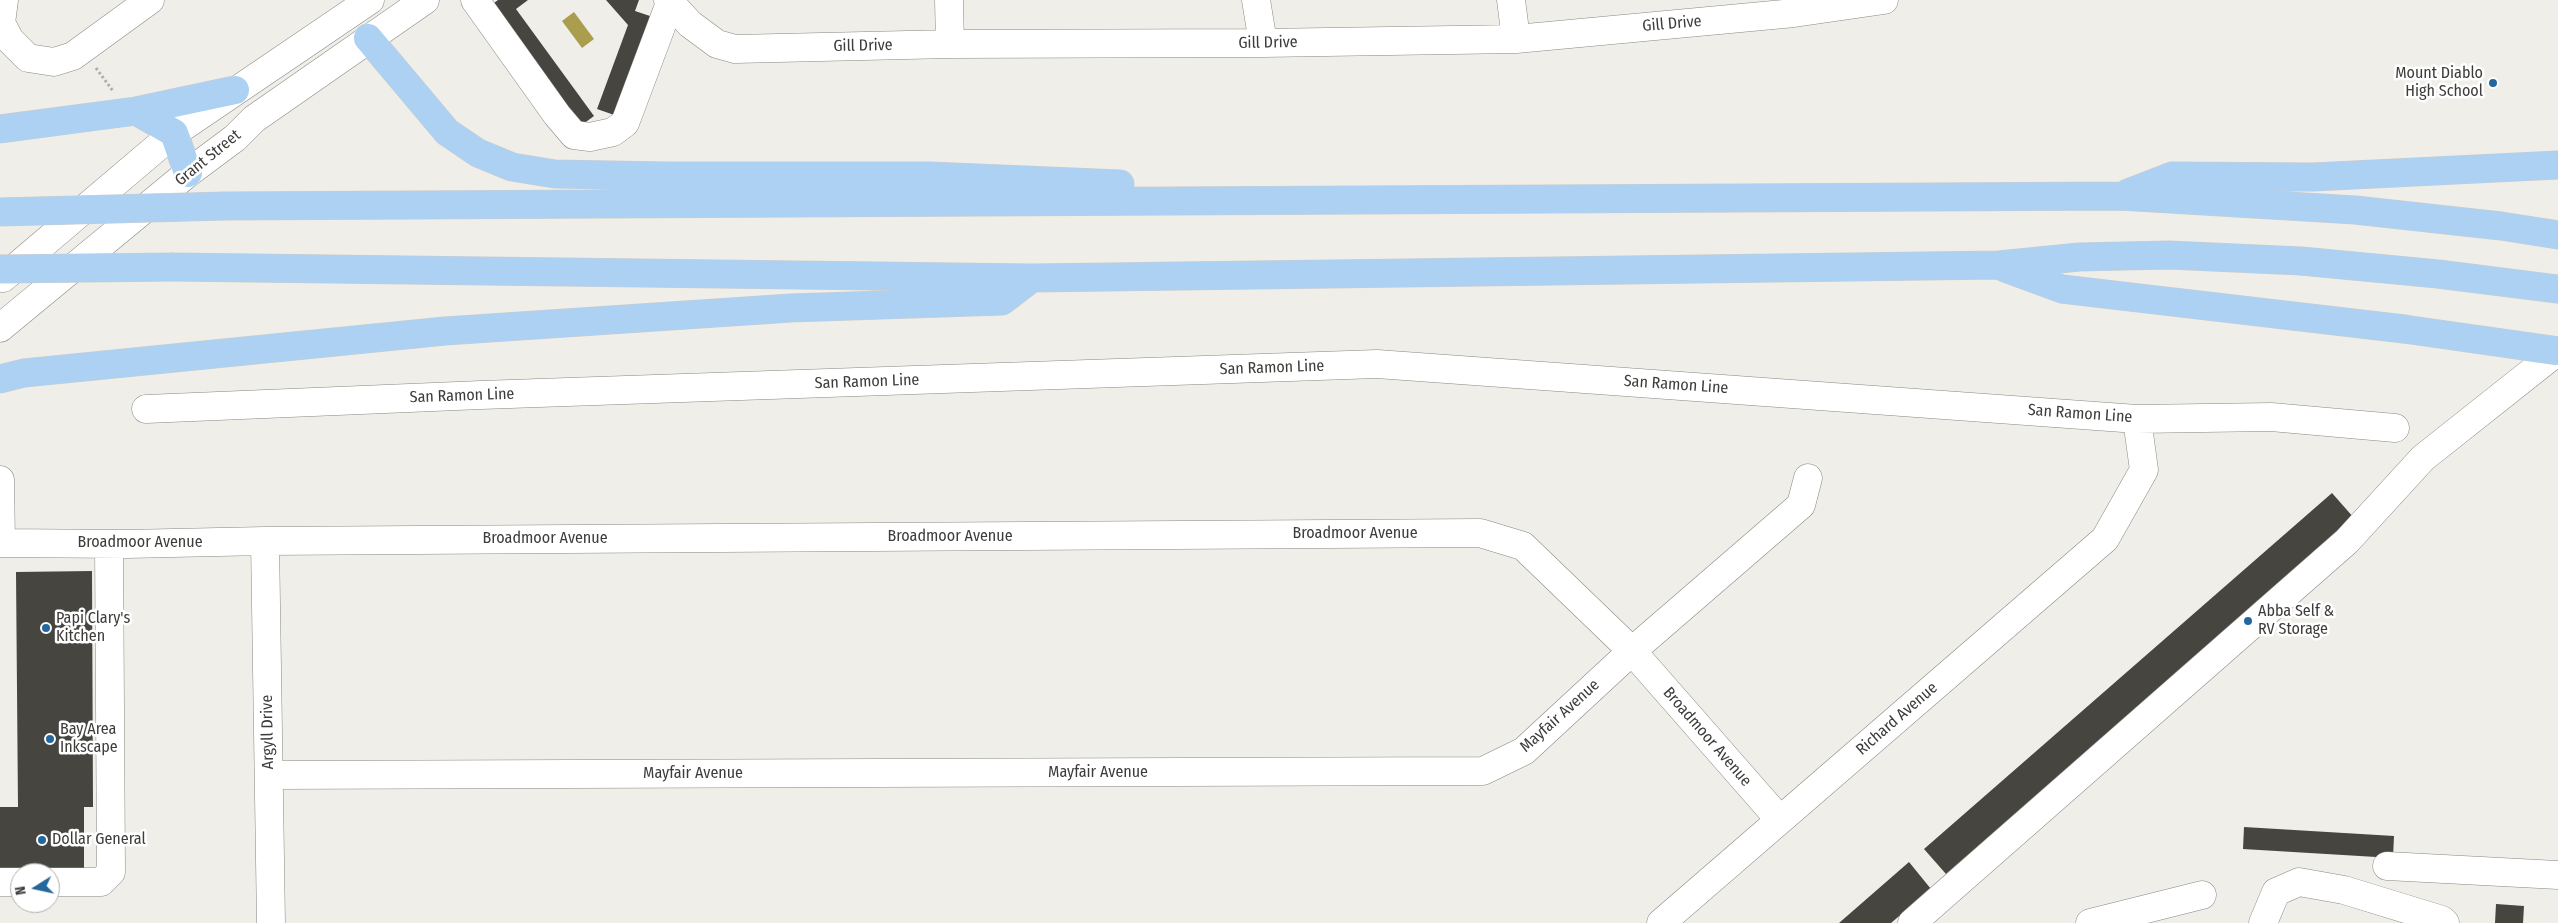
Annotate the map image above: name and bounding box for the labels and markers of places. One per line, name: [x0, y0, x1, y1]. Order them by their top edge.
place label: Mount Diablo High School: [2395, 64, 2483, 102]
marker: Mount Diablo High School: [2487, 77, 2499, 89]
place label: Abba Self & RV Storage: [2258, 602, 2334, 640]
place label: Papi Clary's Kitchen: [56, 609, 130, 647]
marker: Abba Self & RV Storage: [2242, 615, 2254, 627]
marker: Papi Clary's Kitchen: [40, 622, 52, 634]
place label: Bay Area Inkscape: [60, 720, 118, 758]
marker: Bay Area Inkscape: [44, 733, 56, 745]
place label: Dollar General: [52, 830, 146, 850]
marker: Dollar General: [36, 834, 48, 846]

